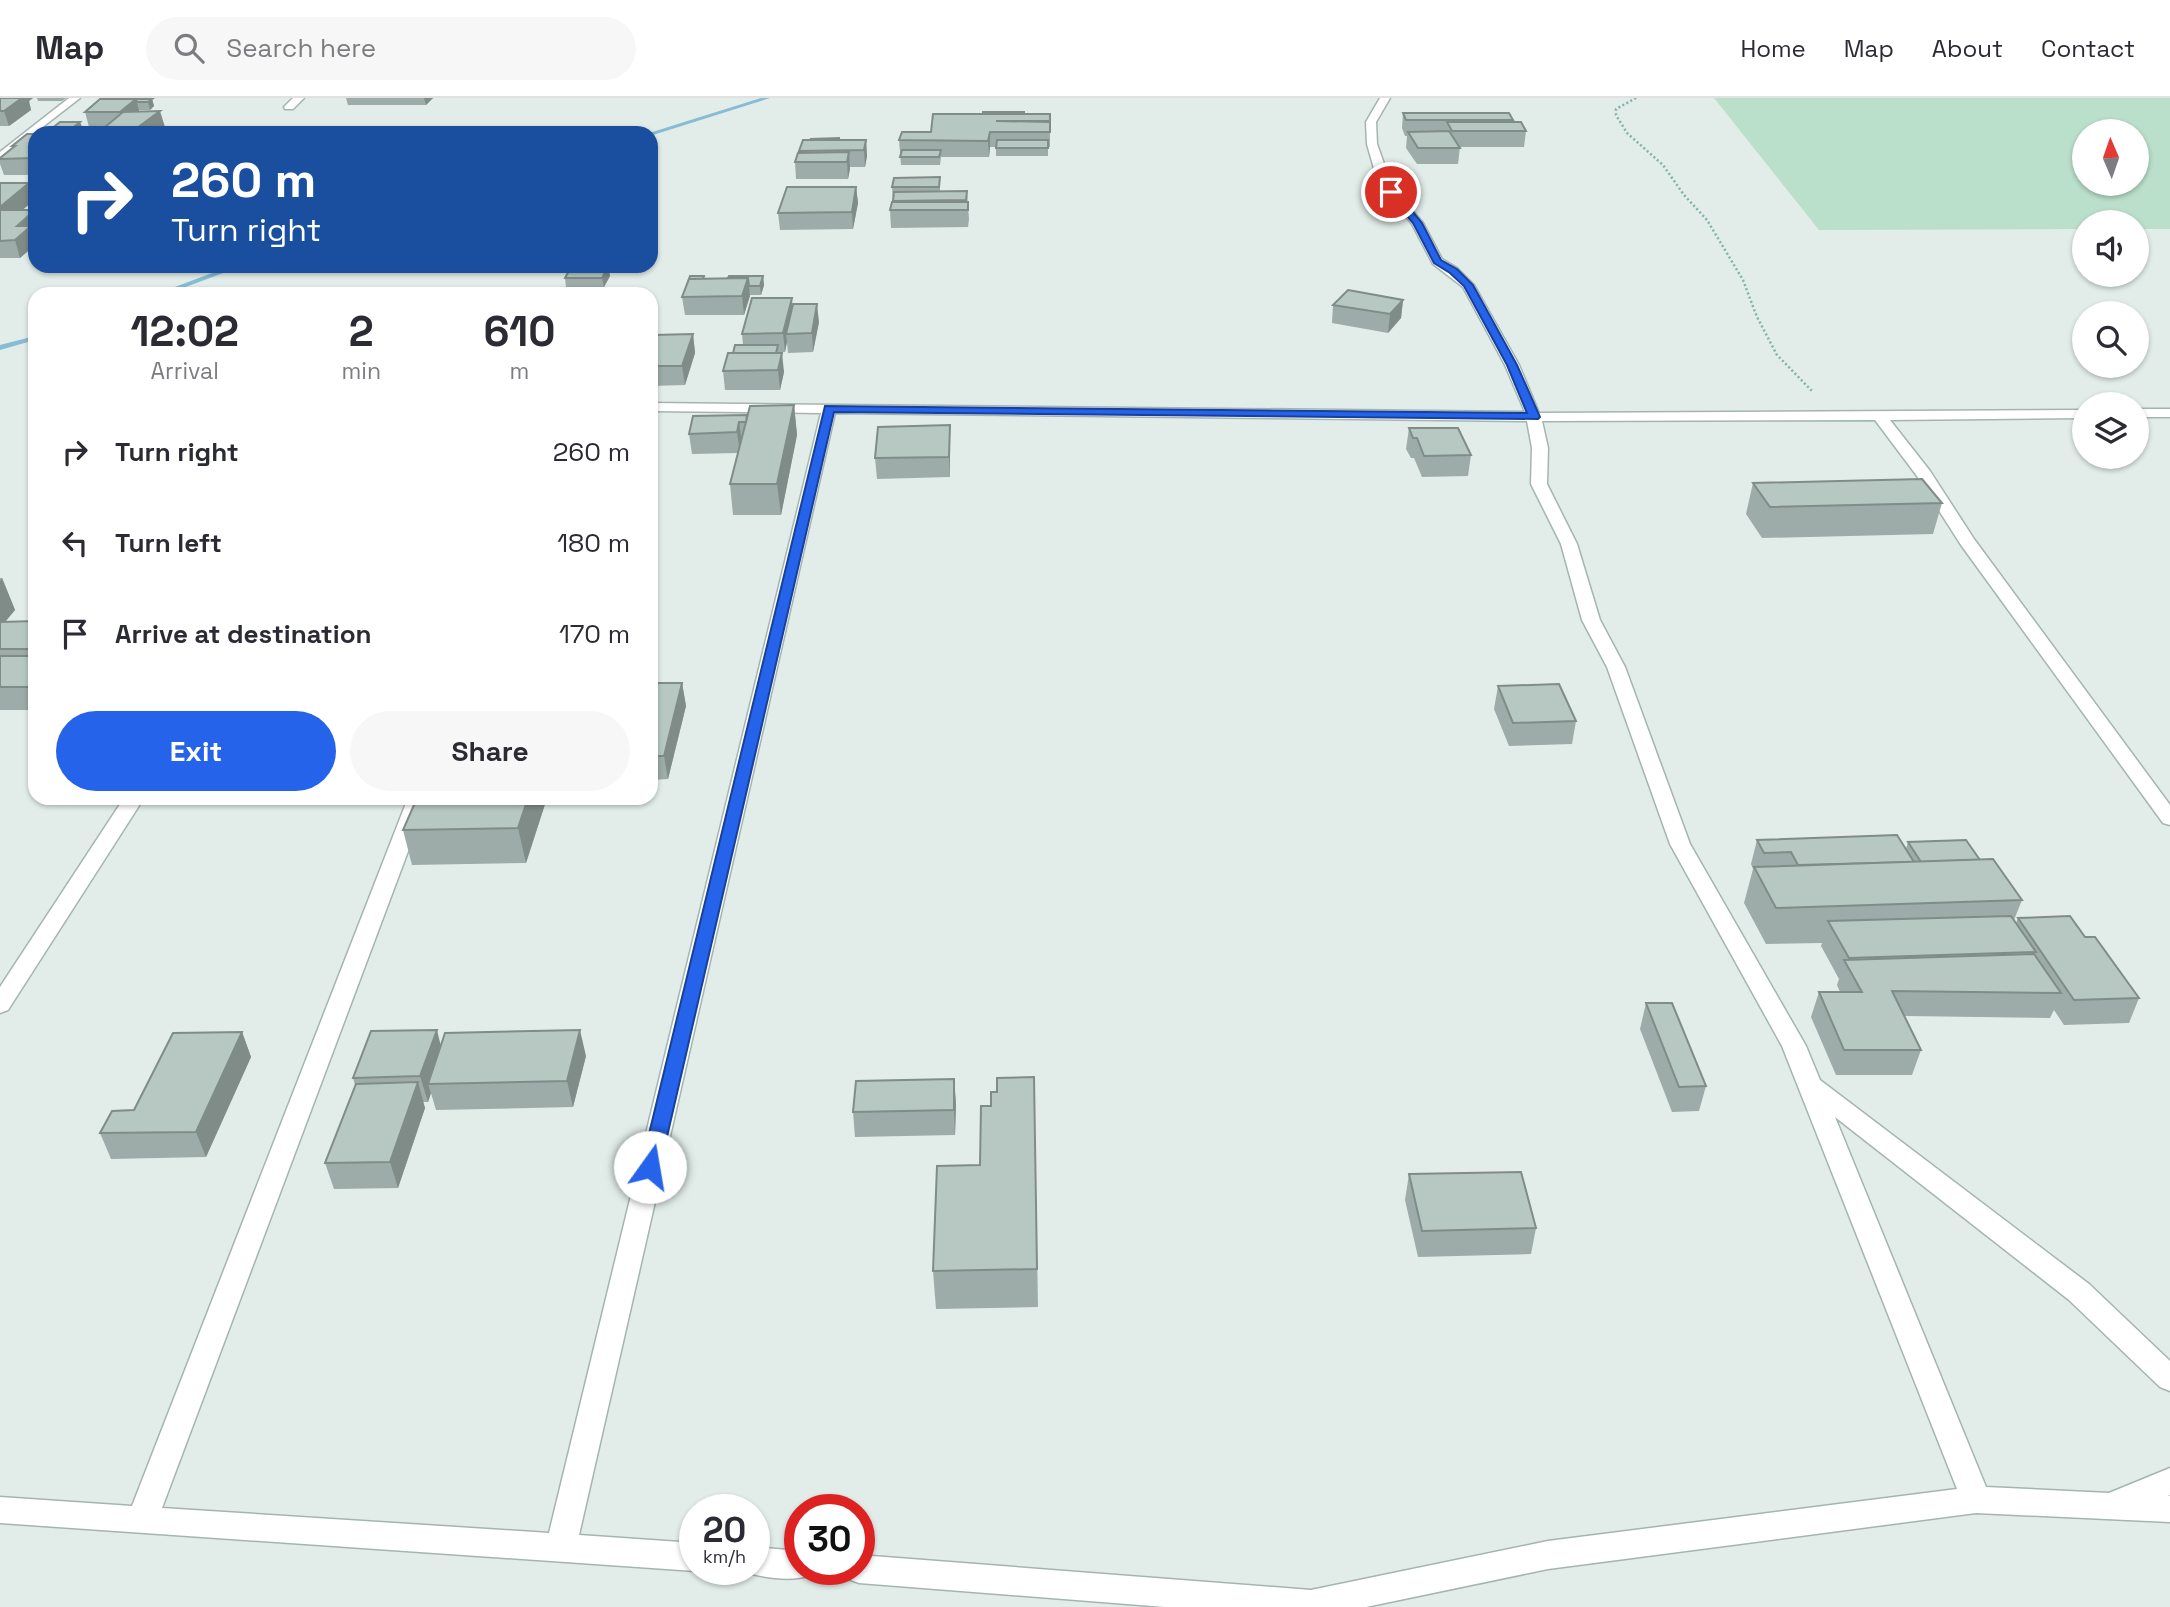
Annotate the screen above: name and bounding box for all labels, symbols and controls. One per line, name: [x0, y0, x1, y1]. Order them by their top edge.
search box: [146, 17, 636, 80]
text: Map: [35, 27, 104, 69]
icon: search: [170, 29, 208, 67]
text: Search here: [226, 31, 376, 65]
text: Home: [1740, 33, 1806, 64]
text: Map: [1844, 33, 1894, 64]
text: About: [1932, 33, 2003, 64]
text: Contact: [2041, 33, 2135, 64]
north arrow: [2072, 119, 2149, 196]
map controls: [2072, 119, 2149, 469]
text: 260 m: [171, 149, 316, 211]
icon: right: [56, 154, 147, 245]
pin: [1361, 162, 1421, 222]
icon: arrive: [1372, 173, 1410, 211]
text: Turn right: [171, 210, 321, 250]
button: sound: [2072, 210, 2149, 287]
button: search: [2072, 301, 2149, 378]
text: 12:02: [130, 305, 239, 358]
text: 2: [349, 305, 374, 358]
text: 610: [484, 305, 556, 358]
text: Arrival: [151, 356, 219, 386]
text: min: [342, 356, 381, 386]
text: m: [510, 356, 529, 386]
button: layers: [2072, 392, 2149, 469]
icon: right: [56, 433, 94, 471]
text: Turn right: [115, 435, 239, 469]
text: 260 m: [553, 435, 630, 469]
icon: left: [56, 524, 94, 562]
text: Turn left: [115, 526, 222, 560]
text: 180 m: [557, 526, 630, 560]
icon: arrive: [56, 615, 94, 653]
text: Arrive at destination: [115, 617, 372, 651]
text: 170 m: [559, 617, 630, 651]
button: Exit: [56, 711, 336, 791]
button: Share: [350, 711, 630, 791]
position arrow: [613, 1130, 687, 1204]
speed limit sign: 30: [784, 1494, 875, 1585]
text: 20: [703, 1508, 746, 1552]
text: km/h: [703, 1545, 746, 1568]

